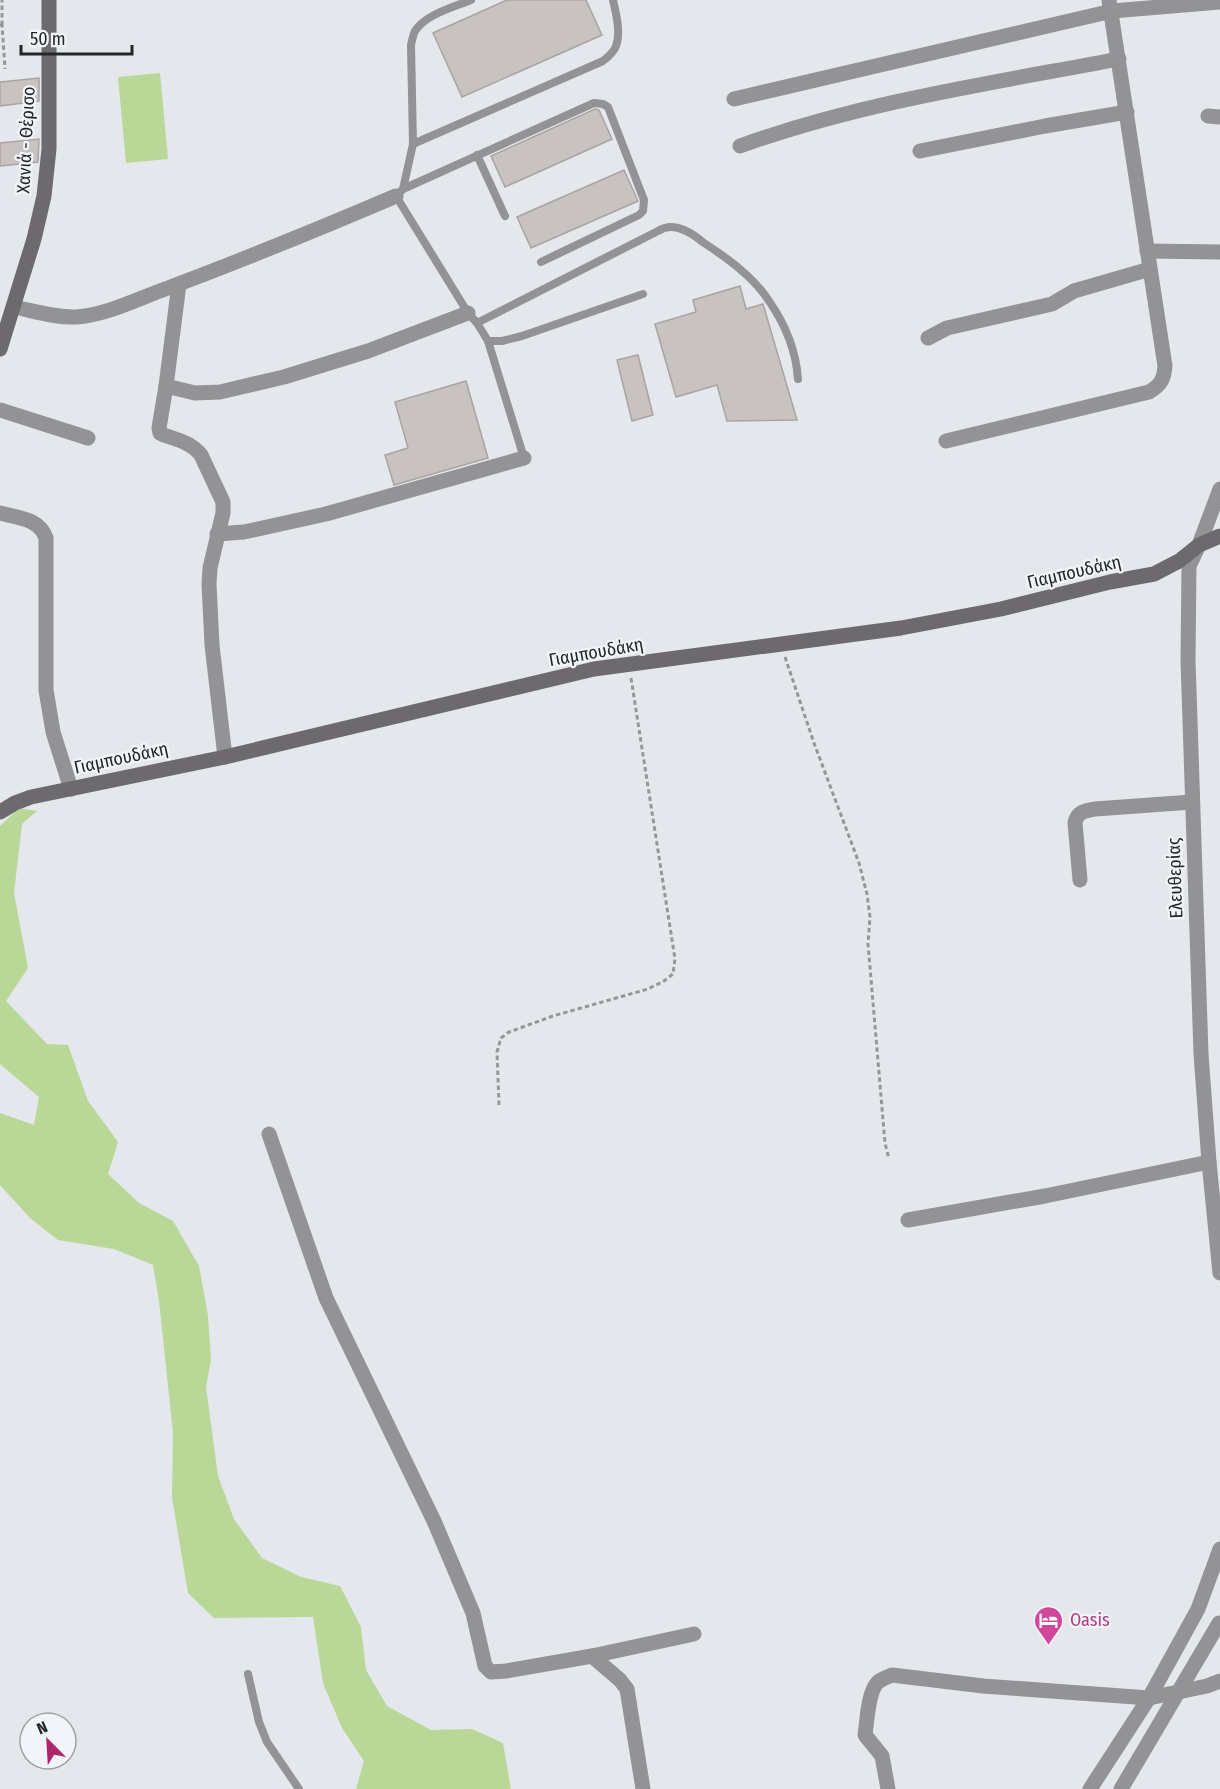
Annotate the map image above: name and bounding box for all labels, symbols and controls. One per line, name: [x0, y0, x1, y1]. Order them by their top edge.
scale bar: [21, 18, 132, 56]
text: 50 m: [30, 28, 66, 50]
street label: Χανιά - Θέρισο: [12, 86, 40, 194]
street label: Γιαμπουδάκη: [1025, 551, 1123, 593]
street label: Γιαμπουδάκη: [547, 633, 645, 671]
street label: Γιαμπουδάκη: [72, 737, 170, 779]
street label: Ελευθερίας: [1163, 837, 1187, 919]
hotel icon: Oasis: [1033, 1604, 1065, 1646]
place label: Oasis: [1070, 1609, 1110, 1631]
north arrow: [18, 1711, 78, 1771]
text: N: [34, 1717, 50, 1738]

